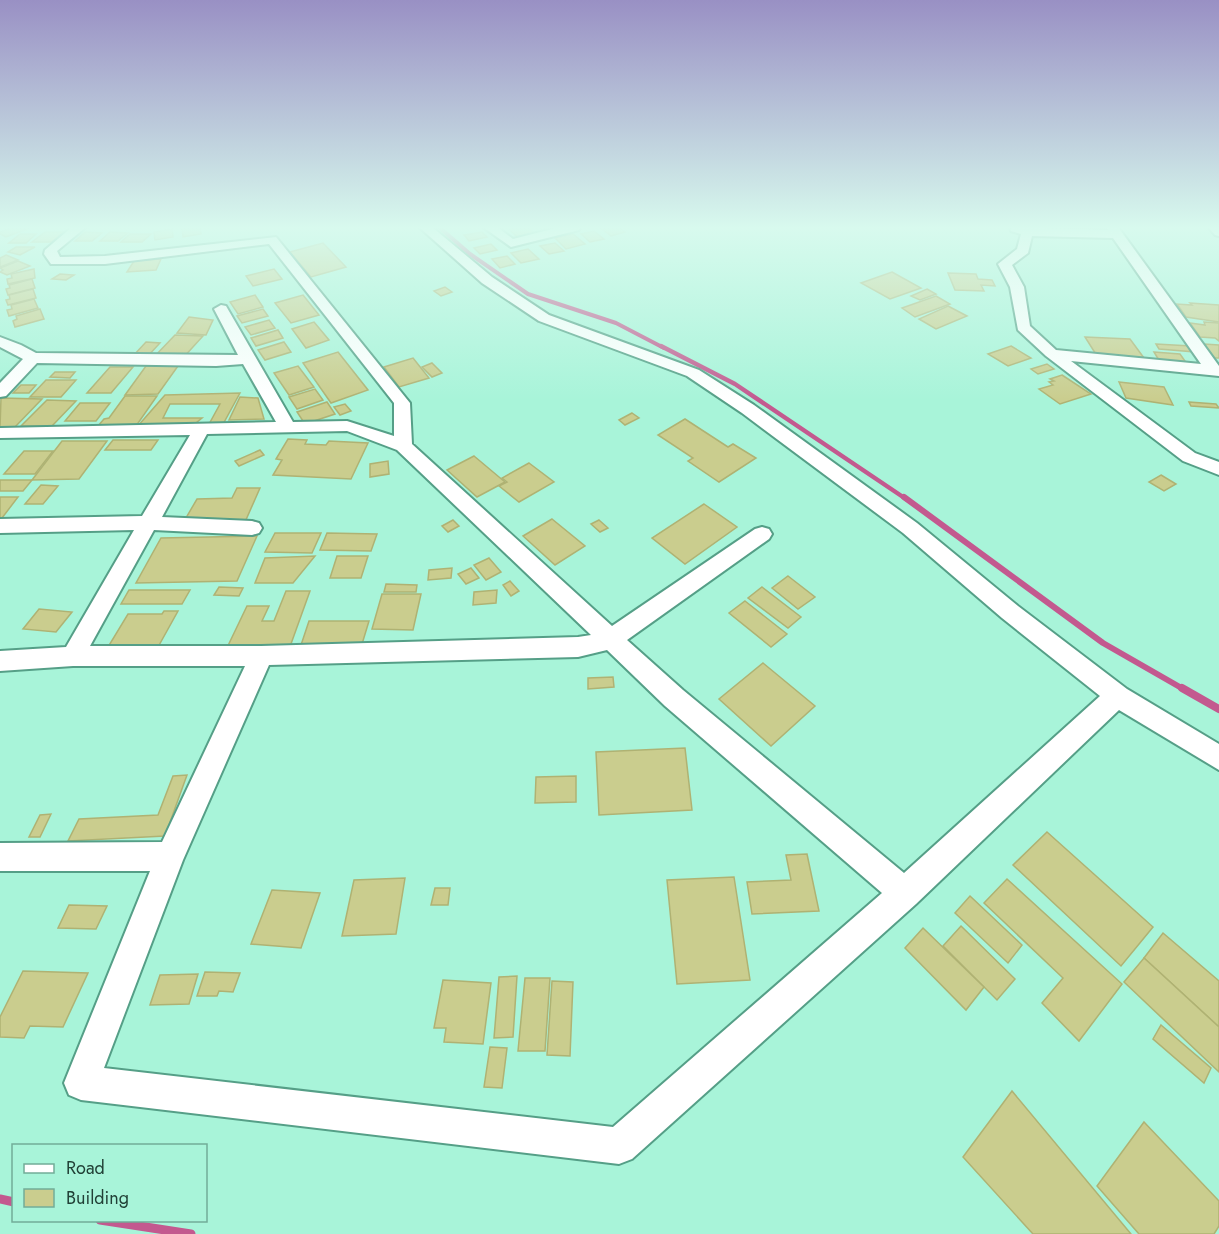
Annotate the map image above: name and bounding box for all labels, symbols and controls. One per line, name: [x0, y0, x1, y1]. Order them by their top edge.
legend: [12, 1144, 207, 1222]
text: Road: [66, 1155, 105, 1181]
text: Building: [66, 1185, 129, 1211]

